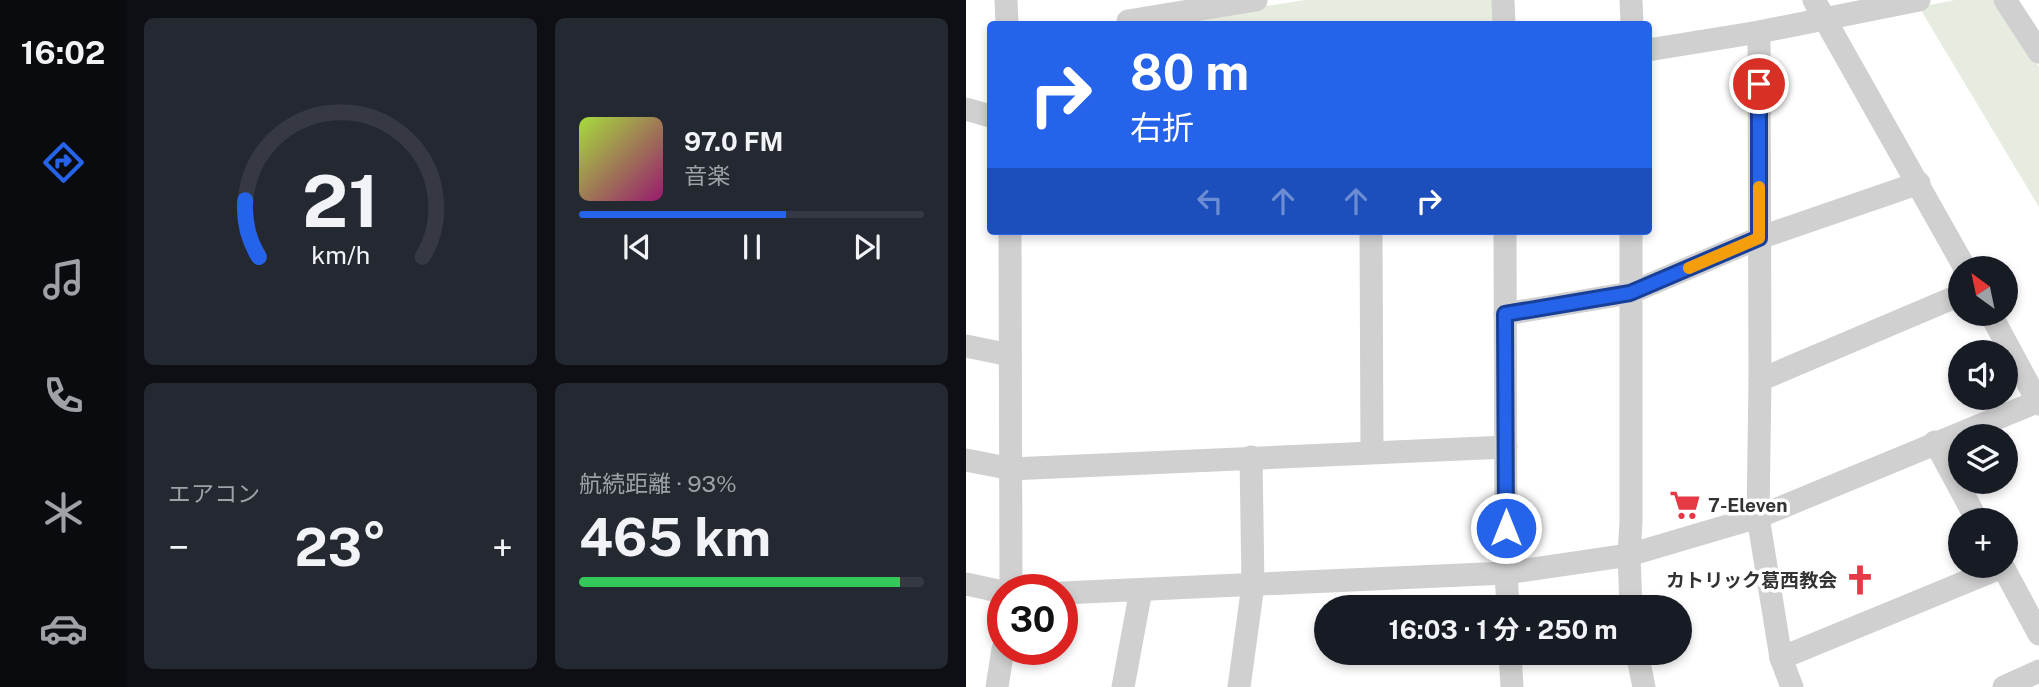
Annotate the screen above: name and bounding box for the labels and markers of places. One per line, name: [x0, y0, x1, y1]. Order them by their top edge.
pin: [1729, 54, 1789, 114]
supermarket icon: 7-Eleven: [1668, 488, 1702, 522]
place label: 7-Eleven: [1708, 494, 1787, 516]
church icon: カトリック葛西教会: [1843, 563, 1877, 597]
place label: カトリック葛西教会: [1666, 569, 1837, 591]

